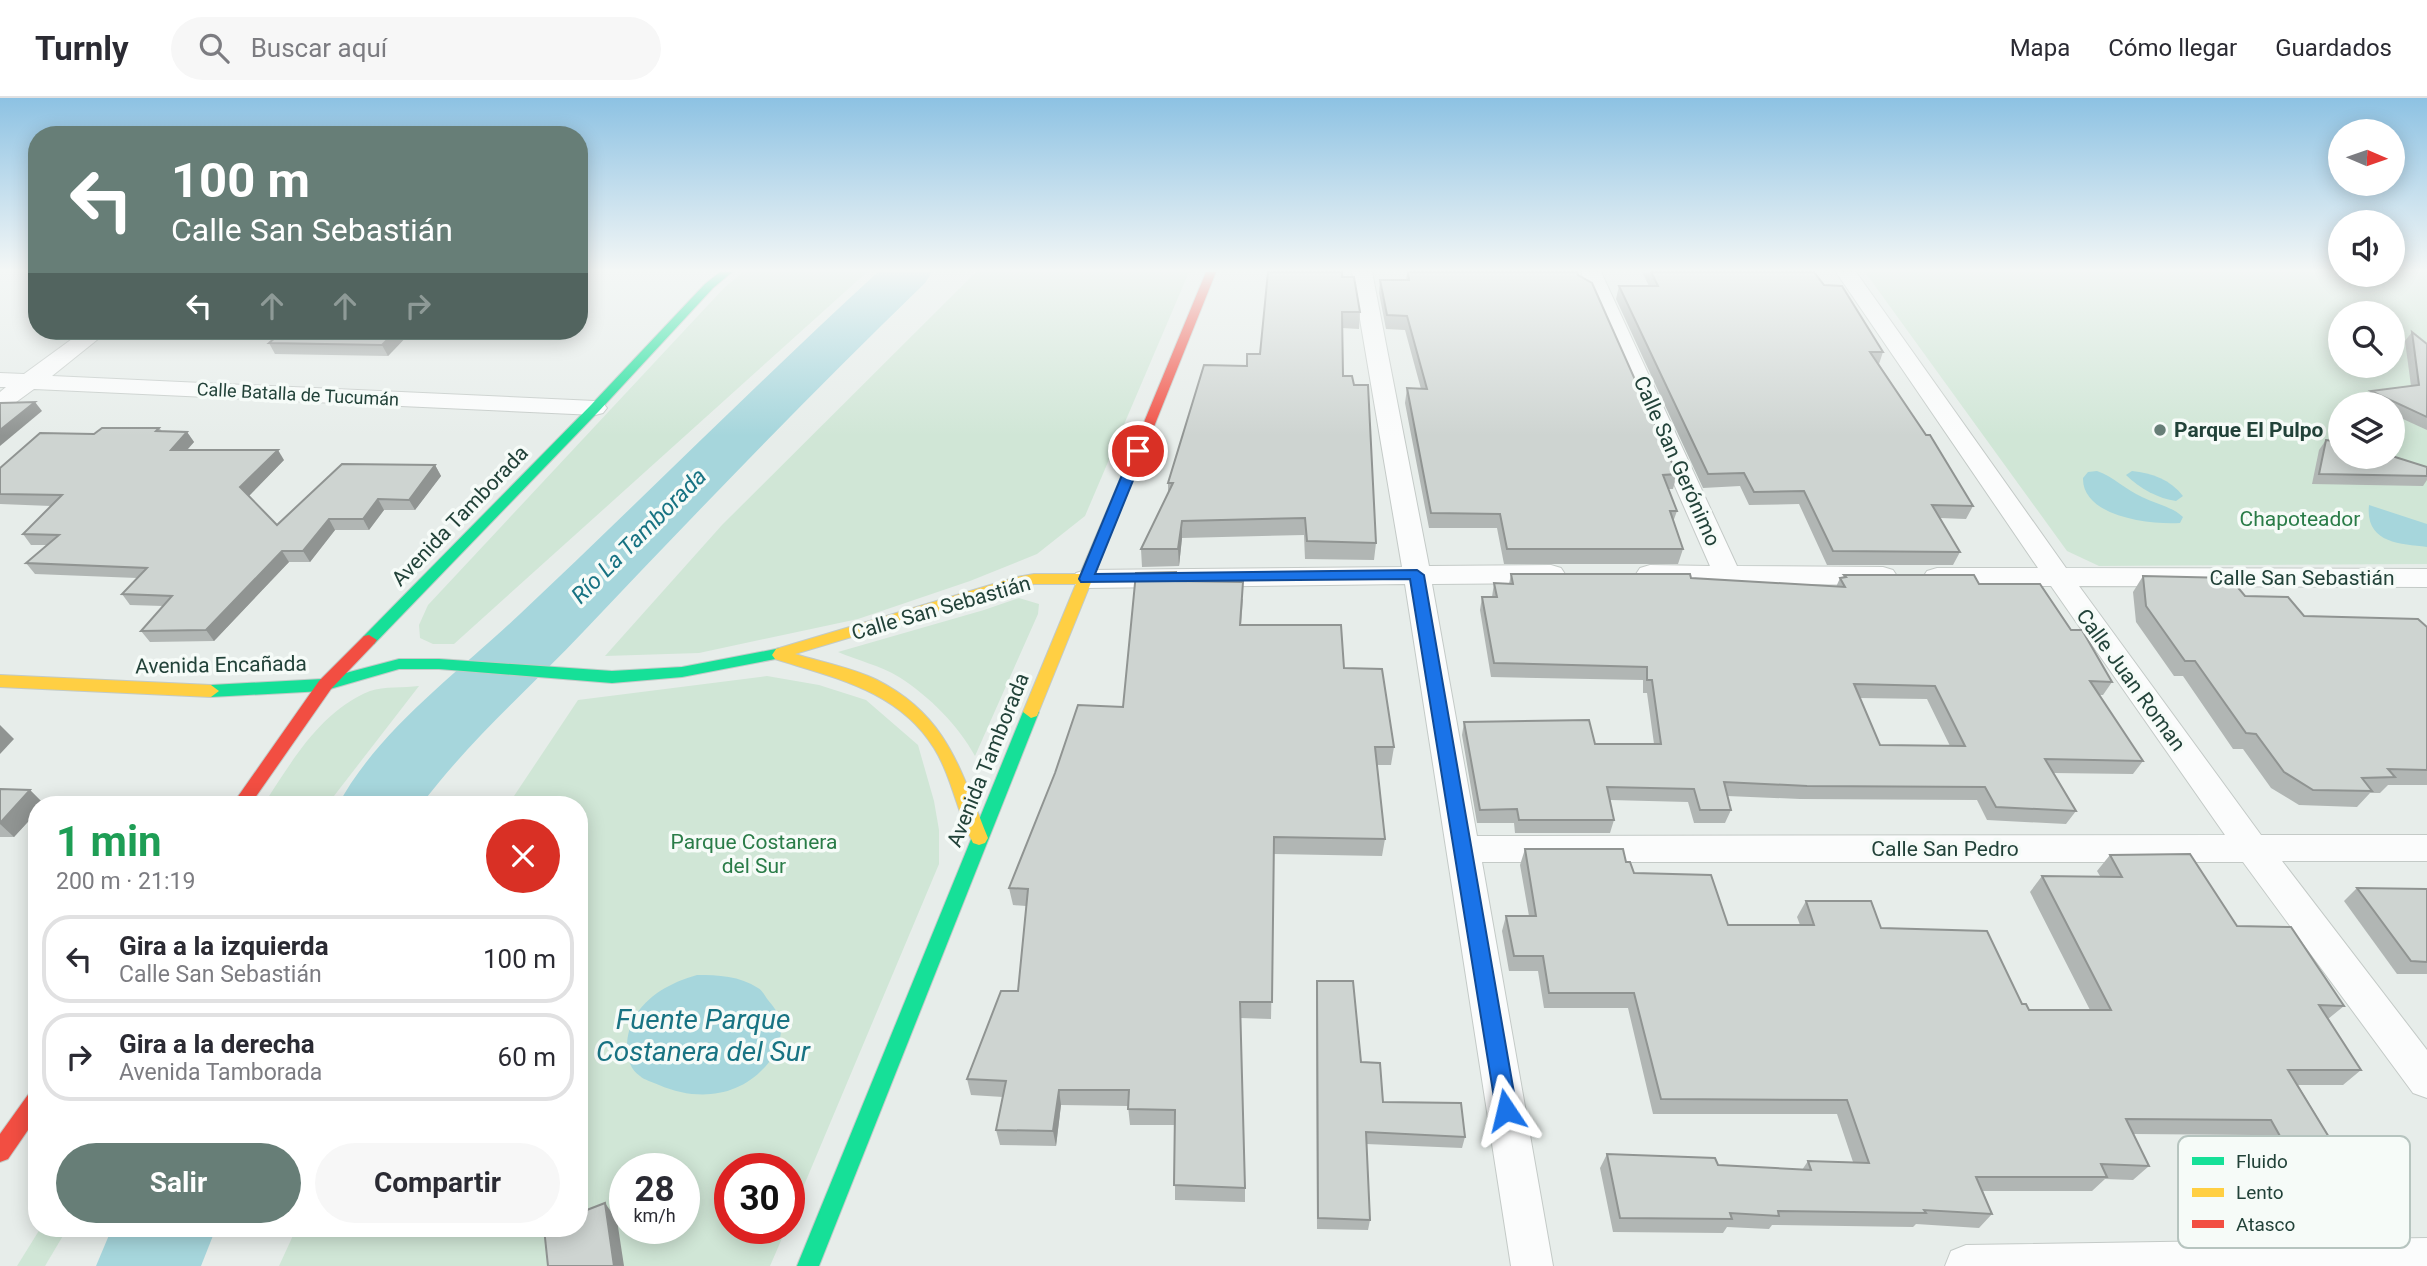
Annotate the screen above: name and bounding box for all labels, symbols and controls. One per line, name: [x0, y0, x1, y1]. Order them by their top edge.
search box: [171, 17, 661, 80]
text: Turnly: [35, 29, 129, 68]
icon: search: [195, 29, 233, 67]
text: Buscar aquí: [251, 33, 387, 63]
text: Mapa: [2010, 34, 2070, 62]
text: Cómo llegar: [2108, 34, 2237, 62]
text: Guardados: [2275, 34, 2392, 62]
north arrow: [2328, 119, 2404, 196]
map controls: [2328, 119, 2405, 469]
text: 100 m: [171, 152, 310, 209]
icon: left: [56, 154, 147, 245]
button: sound: [2328, 210, 2405, 287]
text: Calle San Sebastián: [171, 211, 453, 249]
icon: left: [180, 287, 218, 325]
icon: ahead: [253, 287, 291, 325]
icon: ahead: [326, 287, 364, 325]
icon: right: [399, 287, 437, 325]
button: search: [2328, 301, 2405, 378]
street label: Calle San Gerónimo: [1629, 372, 1725, 550]
street label: Calle Batalla de Tucumán: [196, 378, 400, 410]
button: layers: [2328, 392, 2405, 469]
place label: Parque El Pulpo: [2174, 418, 2324, 442]
pin: [1108, 421, 1168, 481]
marker: Parque El Pulpo: [2152, 422, 2168, 438]
icon: arrive: [1119, 432, 1157, 470]
street label: Avenida Tamborada: [387, 441, 533, 591]
water label: Río La Tamborada: [566, 463, 712, 609]
park label: Chapoteador: [2240, 507, 2360, 531]
street label: Calle San Sebastián: [2209, 566, 2395, 590]
street label: Calle San Sebastián: [849, 571, 1033, 645]
street label: Calle Juan Roman: [2072, 604, 2190, 756]
street label: Avenida Encañada: [135, 652, 307, 678]
street label: Avenida Tamborada: [942, 670, 1034, 850]
text: 1 min: [56, 817, 162, 866]
button: close: [486, 819, 560, 893]
park label: Parque Costanera del Sur: [671, 830, 837, 878]
street label: Calle San Pedro: [1871, 837, 2019, 861]
text: 200 m · 21:19: [56, 868, 195, 895]
text: Gira a la izquierda: [119, 931, 329, 961]
icon: left: [60, 940, 98, 978]
text: 100 m: [483, 944, 556, 974]
text: Calle San Sebastián: [119, 961, 322, 988]
water label: Fuente Parque Costanera del Sur: [596, 1003, 811, 1068]
text: Gira a la derecha: [119, 1029, 315, 1059]
icon: right: [60, 1038, 98, 1076]
text: 60 m: [498, 1042, 556, 1072]
text: Avenida Tamborada: [119, 1059, 322, 1086]
position arrow: [1469, 1073, 1543, 1147]
legend: [2178, 1136, 2410, 1248]
button: Salir: [56, 1143, 301, 1223]
button: Compartir: [315, 1143, 560, 1223]
text: Fluido: [2236, 1150, 2288, 1173]
speed limit sign: 30: [714, 1153, 805, 1244]
text: 28: [634, 1169, 675, 1210]
text: Lento: [2236, 1181, 2284, 1204]
text: km/h: [633, 1205, 676, 1226]
text: Atasco: [2236, 1213, 2295, 1236]

